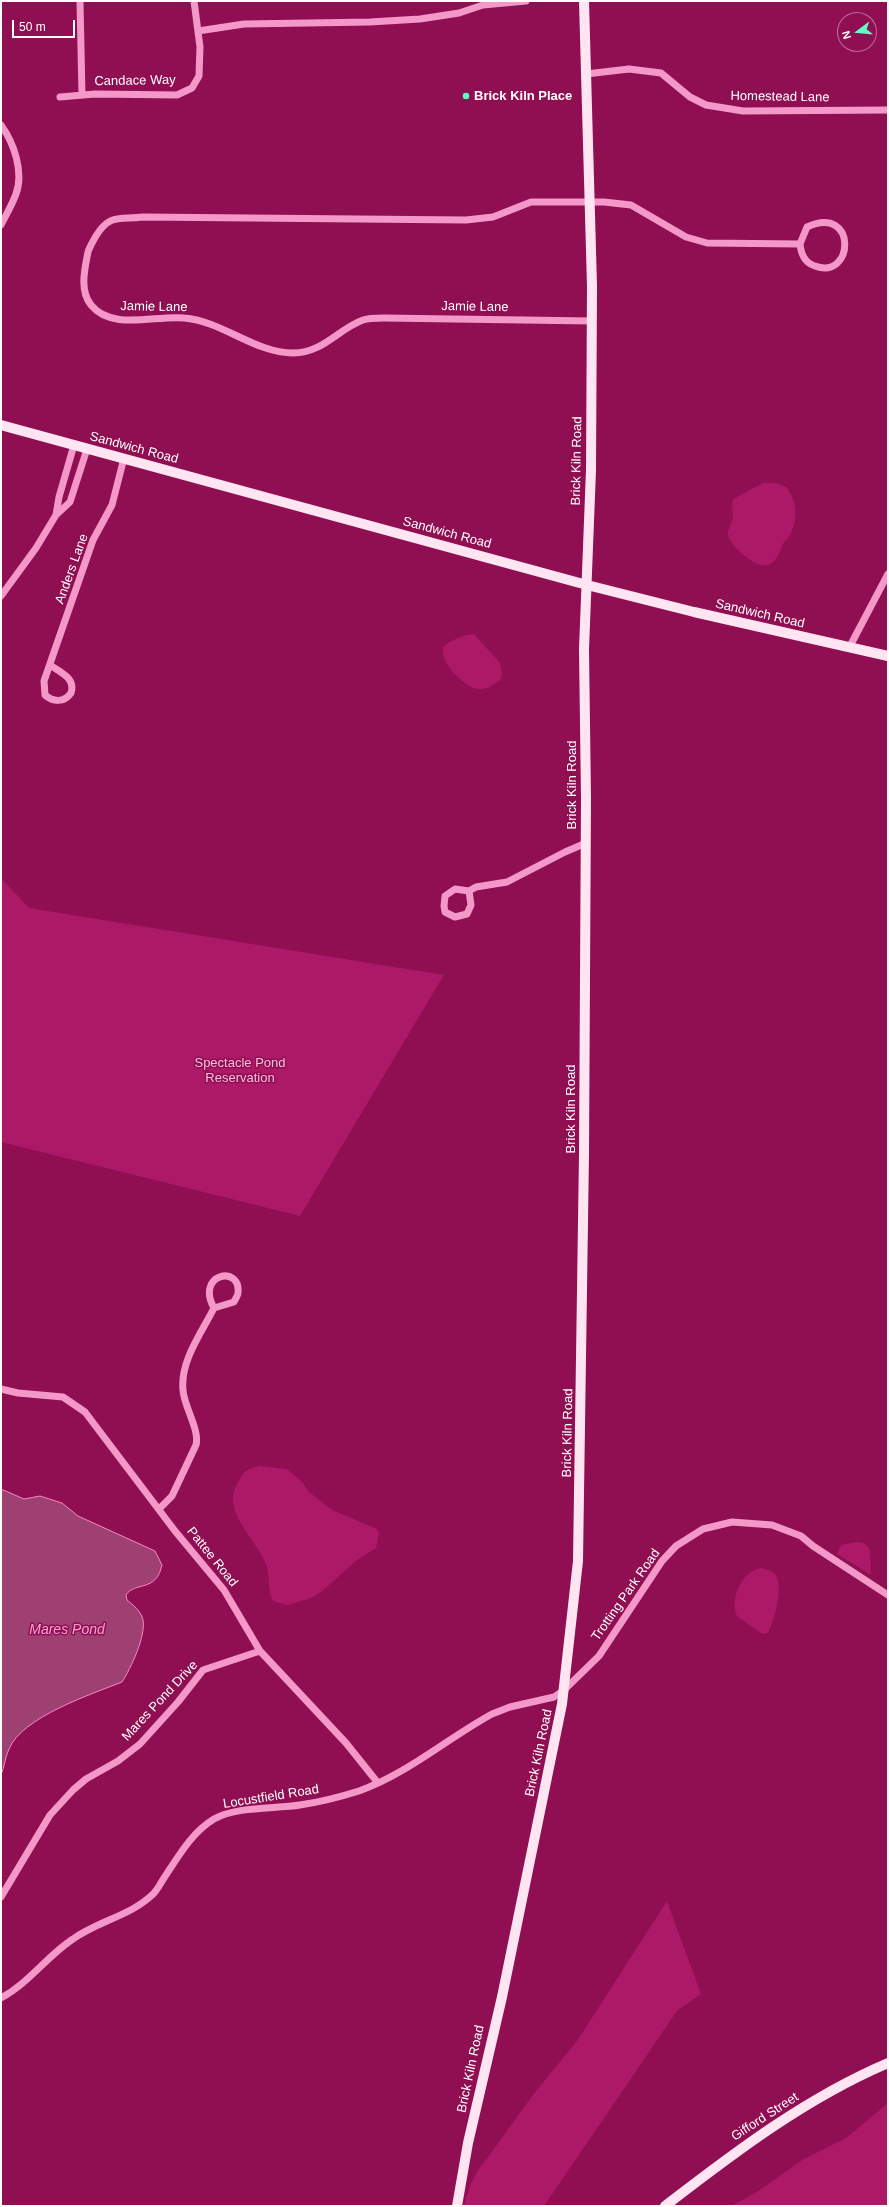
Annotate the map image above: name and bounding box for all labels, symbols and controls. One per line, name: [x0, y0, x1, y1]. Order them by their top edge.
scale bar: [14, 12, 77, 38]
north arrow: [837, 12, 877, 52]
text: 50 m: [19, 20, 46, 34]
text: N: [840, 30, 853, 41]
street label: Candace Way: [94, 72, 176, 90]
place label: Brick Kiln Place: [474, 88, 572, 104]
street label: Homestead Lane: [730, 88, 830, 106]
marker: Brick Kiln Place: [461, 91, 471, 101]
street label: Jamie Lane: [120, 299, 188, 315]
street label: Jamie Lane: [441, 299, 509, 315]
street label: Brick Kiln Road: [568, 416, 586, 506]
street label: Sandwich Road: [88, 429, 180, 467]
street label: Sandwich Road: [401, 514, 493, 552]
street label: Anders Lane: [52, 532, 92, 606]
street label: Sandwich Road: [714, 596, 806, 632]
street label: Brick Kiln Road: [564, 741, 580, 829]
park label: Spectacle Pond Reservation: [194, 1055, 286, 1086]
street label: Brick Kiln Road: [563, 1065, 579, 1153]
street label: Brick Kiln Road: [559, 1388, 577, 1478]
street label: Pattee Road: [183, 1524, 241, 1590]
street label: Trotting Park Road: [588, 1546, 664, 1644]
water label: Mares Pond: [29, 1622, 105, 1638]
street label: Mares Pond Drive: [119, 1658, 201, 1744]
street label: Brick Kiln Road: [522, 1708, 556, 1798]
street label: Locustfield Road: [222, 1782, 320, 1812]
street label: Brick Kiln Road: [454, 2024, 488, 2114]
street label: Gifford Street: [728, 2089, 802, 2145]

